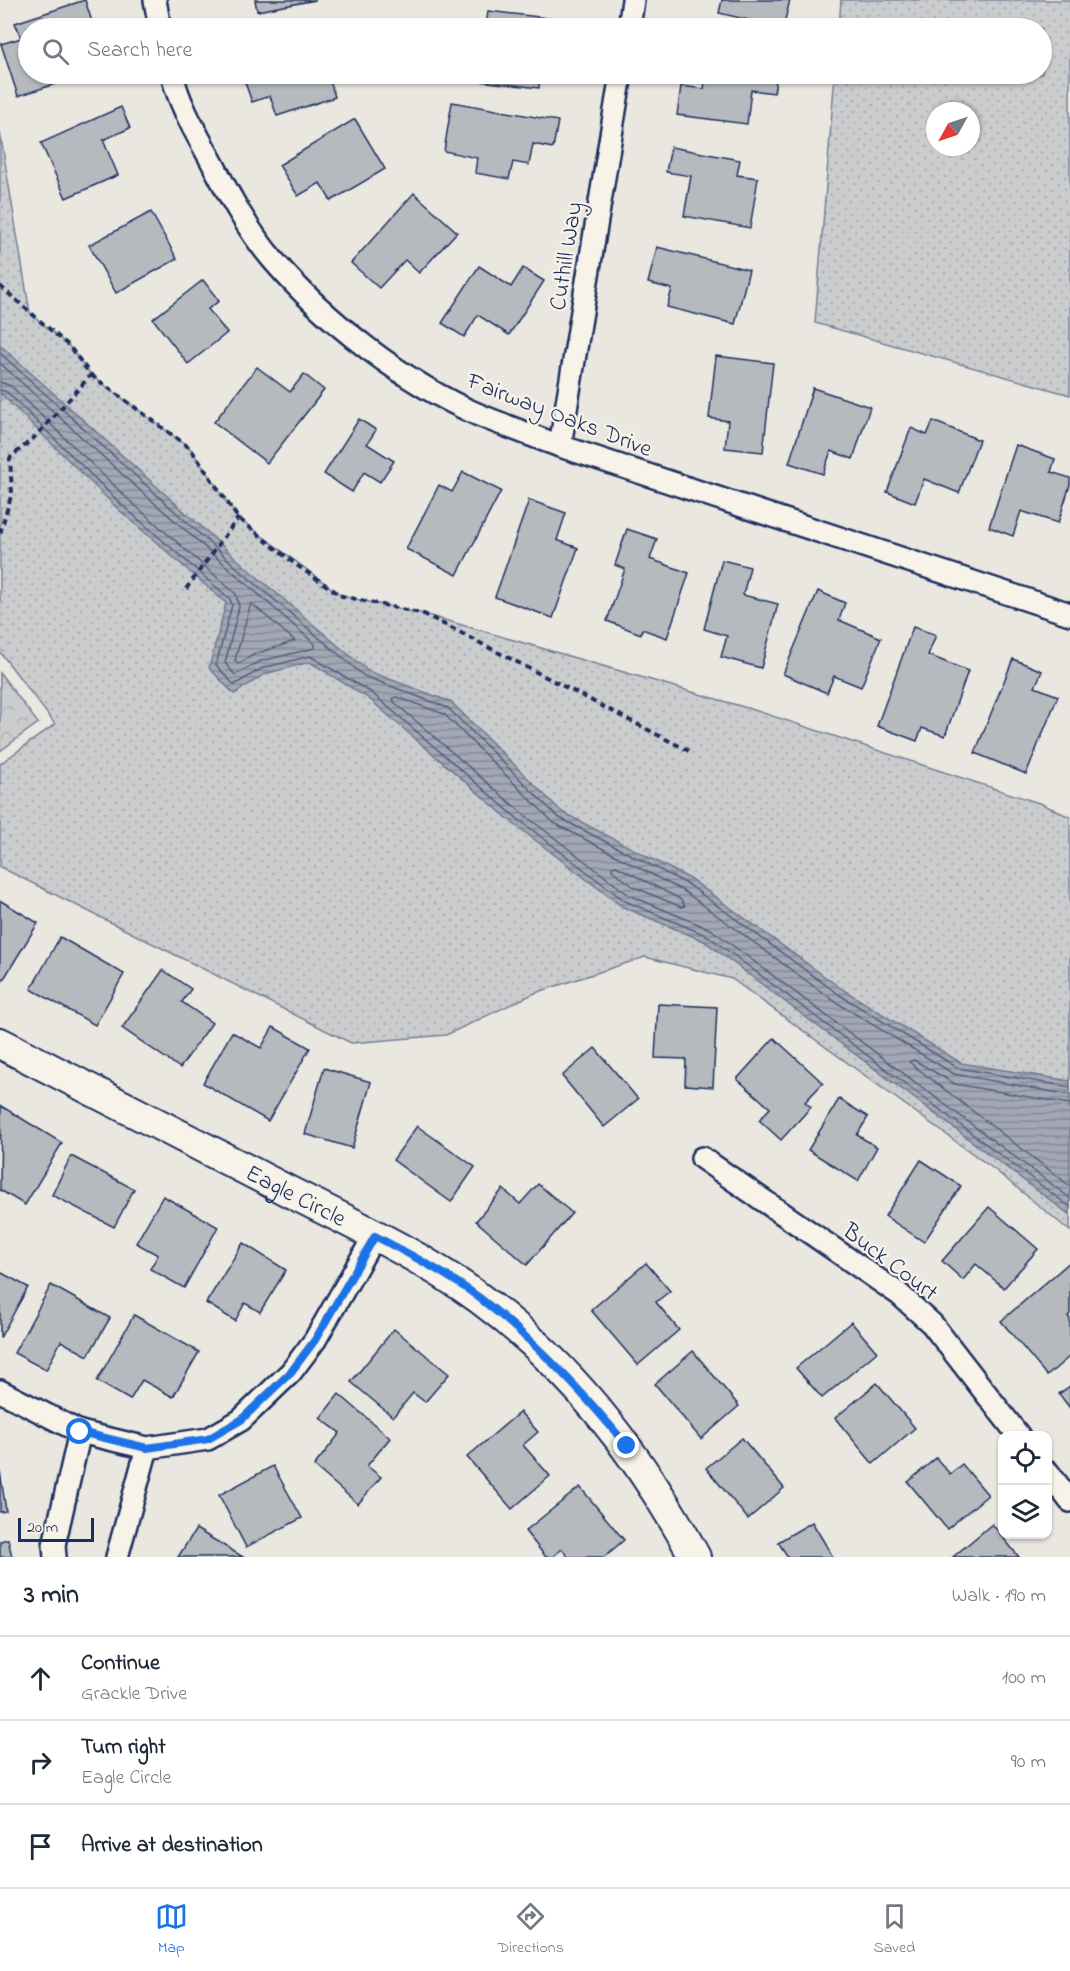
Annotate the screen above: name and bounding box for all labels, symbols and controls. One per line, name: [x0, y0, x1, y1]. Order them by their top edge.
search box: [18, 18, 1052, 84]
icon: search: [39, 35, 72, 68]
text: Search here: [87, 35, 192, 67]
north arrow: [926, 102, 980, 156]
street label: Cuthill Way: [542, 200, 594, 313]
street label: Fairway Oaks Drive: [460, 365, 657, 469]
street label: Eagle Circle: [239, 1157, 352, 1237]
street label: Buck Court: [834, 1215, 945, 1311]
route start: [66, 1418, 92, 1444]
map controls: [998, 1431, 1052, 1539]
button: locate: [998, 1431, 1052, 1485]
route end: [613, 1432, 639, 1458]
button: layers: [998, 1485, 1052, 1539]
scale bar: [18, 1515, 94, 1542]
text: 20 m: [27, 1516, 58, 1540]
text: 3 min: [24, 1577, 79, 1615]
text: Walk · 190 m: [952, 1582, 1046, 1611]
text: Continue: [81, 1648, 160, 1680]
icon: ahead: [24, 1662, 57, 1695]
text: 100 m: [1002, 1664, 1046, 1693]
text: Grackle Drive: [81, 1680, 187, 1709]
text: Turn right: [81, 1732, 166, 1764]
icon: right: [24, 1746, 57, 1779]
text: 90 m: [1011, 1748, 1046, 1777]
text: Eagle Circle: [81, 1764, 171, 1793]
icon: arrive: [24, 1830, 57, 1863]
text: Arrive at destination: [81, 1830, 263, 1862]
tab: Map: [155, 1900, 188, 1960]
tab: Directions: [497, 1900, 564, 1960]
tab: Saved: [873, 1900, 915, 1960]

